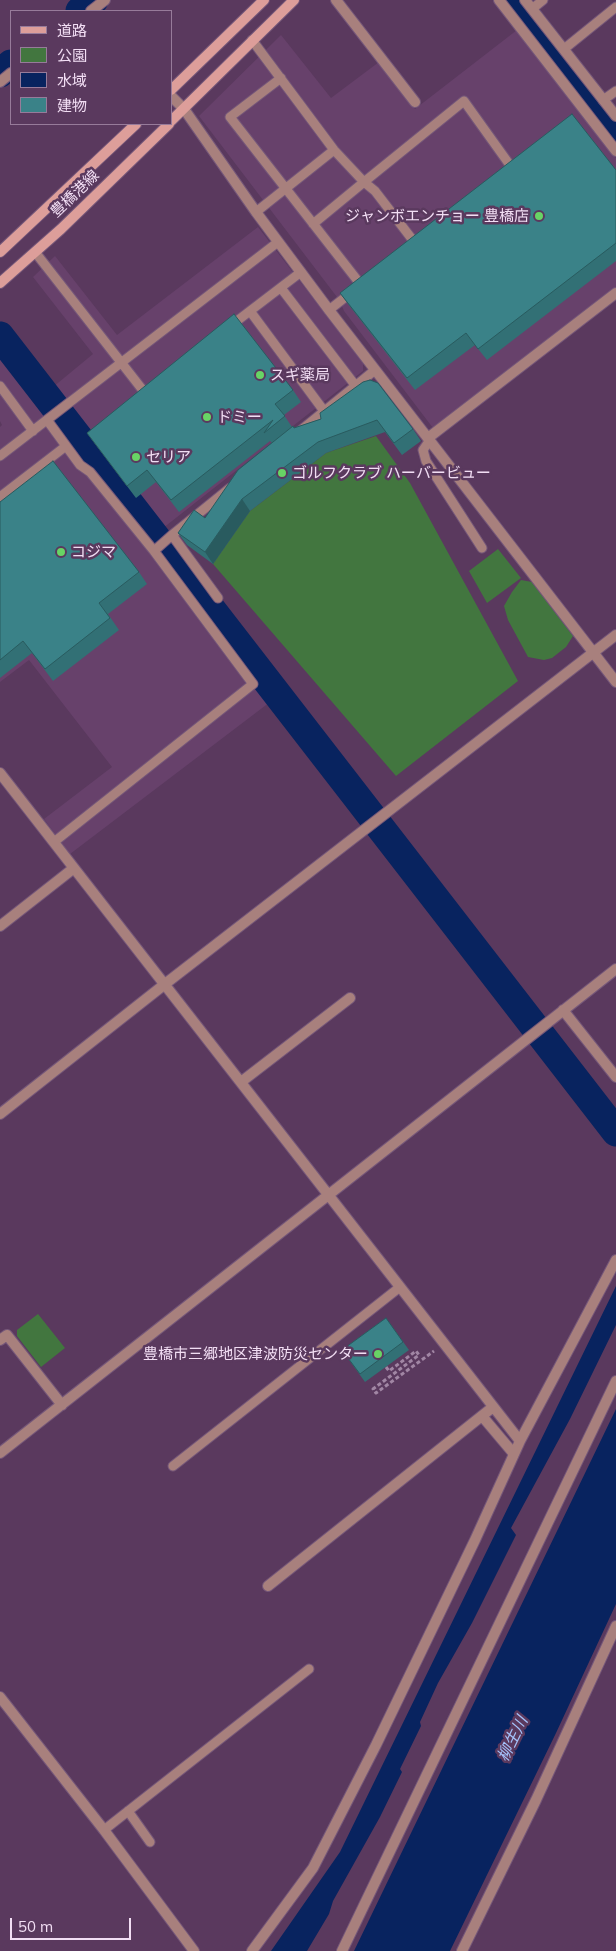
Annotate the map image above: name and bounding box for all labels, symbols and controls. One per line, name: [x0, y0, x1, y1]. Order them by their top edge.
legend: [10, 10, 172, 125]
text: 道路: [57, 21, 87, 40]
text: 公園: [57, 46, 87, 65]
text: 水域: [57, 71, 87, 90]
text: 建物: [57, 96, 87, 115]
street label: 豊橋港線: [47, 167, 103, 221]
place label: ジャンボエンチョー 豊橋店: [345, 207, 529, 225]
marker: ジャンボエンチョー 豊橋店: [533, 210, 545, 222]
place label: スギ薬局: [270, 366, 330, 384]
marker: スギ薬局: [254, 369, 266, 381]
place label: ドミー: [217, 408, 262, 426]
marker: ドミー: [201, 411, 213, 423]
place label: セリア: [146, 448, 191, 466]
marker: セリア: [130, 451, 142, 463]
place label: ゴルフクラブ ハーバービュー: [292, 464, 491, 482]
marker: ゴルフクラブ ハーバービュー: [276, 467, 288, 479]
place label: コジマ: [71, 543, 116, 561]
marker: コジマ: [55, 546, 67, 558]
place label: 豊橋市三郷地区津波防災センター: [143, 1345, 368, 1363]
marker: 豊橋市三郷地区津波防災センター: [372, 1348, 384, 1360]
water label: 柳生川: [494, 1713, 532, 1765]
scale bar: [12, 1908, 134, 1940]
text: 50 m: [18, 1917, 53, 1936]

